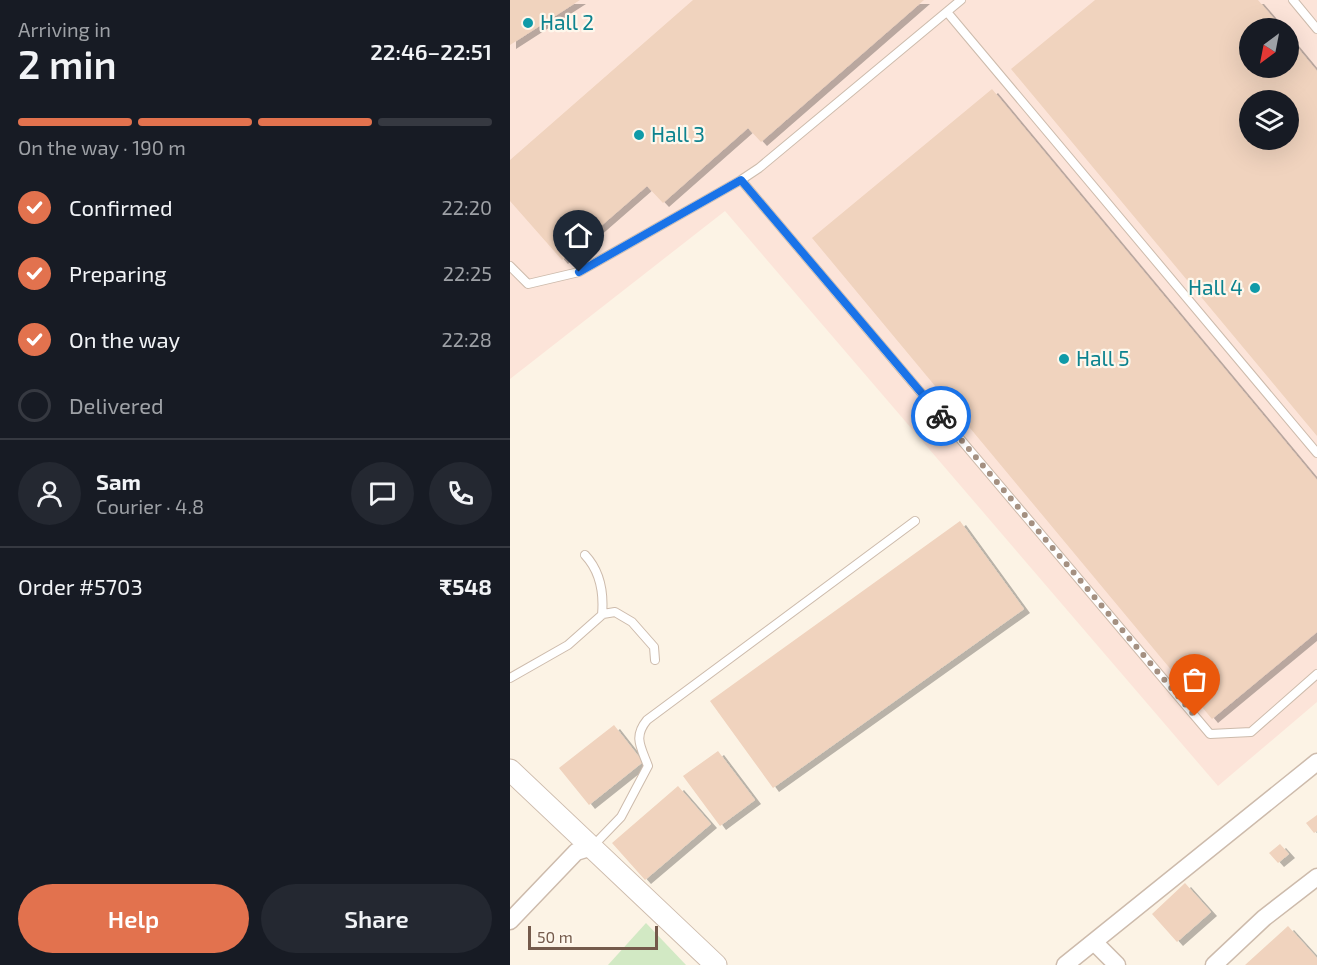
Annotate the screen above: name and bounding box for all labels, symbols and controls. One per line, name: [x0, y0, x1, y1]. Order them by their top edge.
place label: Hall 2: [540, 9, 594, 34]
marker: Hall 2: [521, 16, 535, 30]
text: Arriving in: [18, 17, 111, 41]
north arrow: [1239, 18, 1299, 78]
map controls: [1239, 18, 1299, 150]
text: 22:46–22:51: [370, 38, 492, 64]
text: 2 min: [18, 40, 117, 87]
button: layers: [1239, 90, 1299, 150]
place label: Hall 3: [651, 121, 705, 146]
marker: Hall 3: [632, 128, 646, 142]
text: On the way · 190 m: [18, 135, 186, 159]
icon: check: [18, 191, 51, 224]
text: Confirmed: [69, 194, 173, 220]
text: 22:20: [442, 195, 492, 219]
pin: [553, 210, 604, 272]
icon: home: [562, 219, 595, 252]
icon: check: [18, 257, 51, 290]
text: Preparing: [69, 260, 167, 286]
text: 22:25: [443, 261, 492, 285]
place label: Hall 4: [1188, 274, 1243, 299]
marker: Hall 4: [1248, 281, 1262, 295]
icon: check: [18, 323, 51, 356]
text: On the way: [69, 326, 180, 352]
text: 22:28: [441, 327, 492, 351]
place label: Hall 5: [1076, 345, 1129, 370]
marker: Hall 5: [1057, 352, 1071, 366]
courier: [911, 386, 971, 446]
text: Delivered: [69, 392, 164, 418]
icon: bike: [925, 400, 958, 433]
button: person: [18, 462, 81, 525]
button: chat: [351, 462, 414, 525]
button: phone: [429, 462, 492, 525]
text: Sam: [96, 468, 141, 494]
text: Courier · 4.8: [96, 494, 204, 518]
text: Order #5703: [18, 573, 143, 599]
text: ₹548: [439, 573, 492, 599]
pin: [1169, 654, 1220, 716]
icon: bag: [1178, 663, 1211, 696]
button: Help: [18, 884, 249, 953]
button: Share: [261, 884, 492, 953]
scale bar: [528, 923, 658, 950]
text: 50 m: [537, 927, 573, 946]

